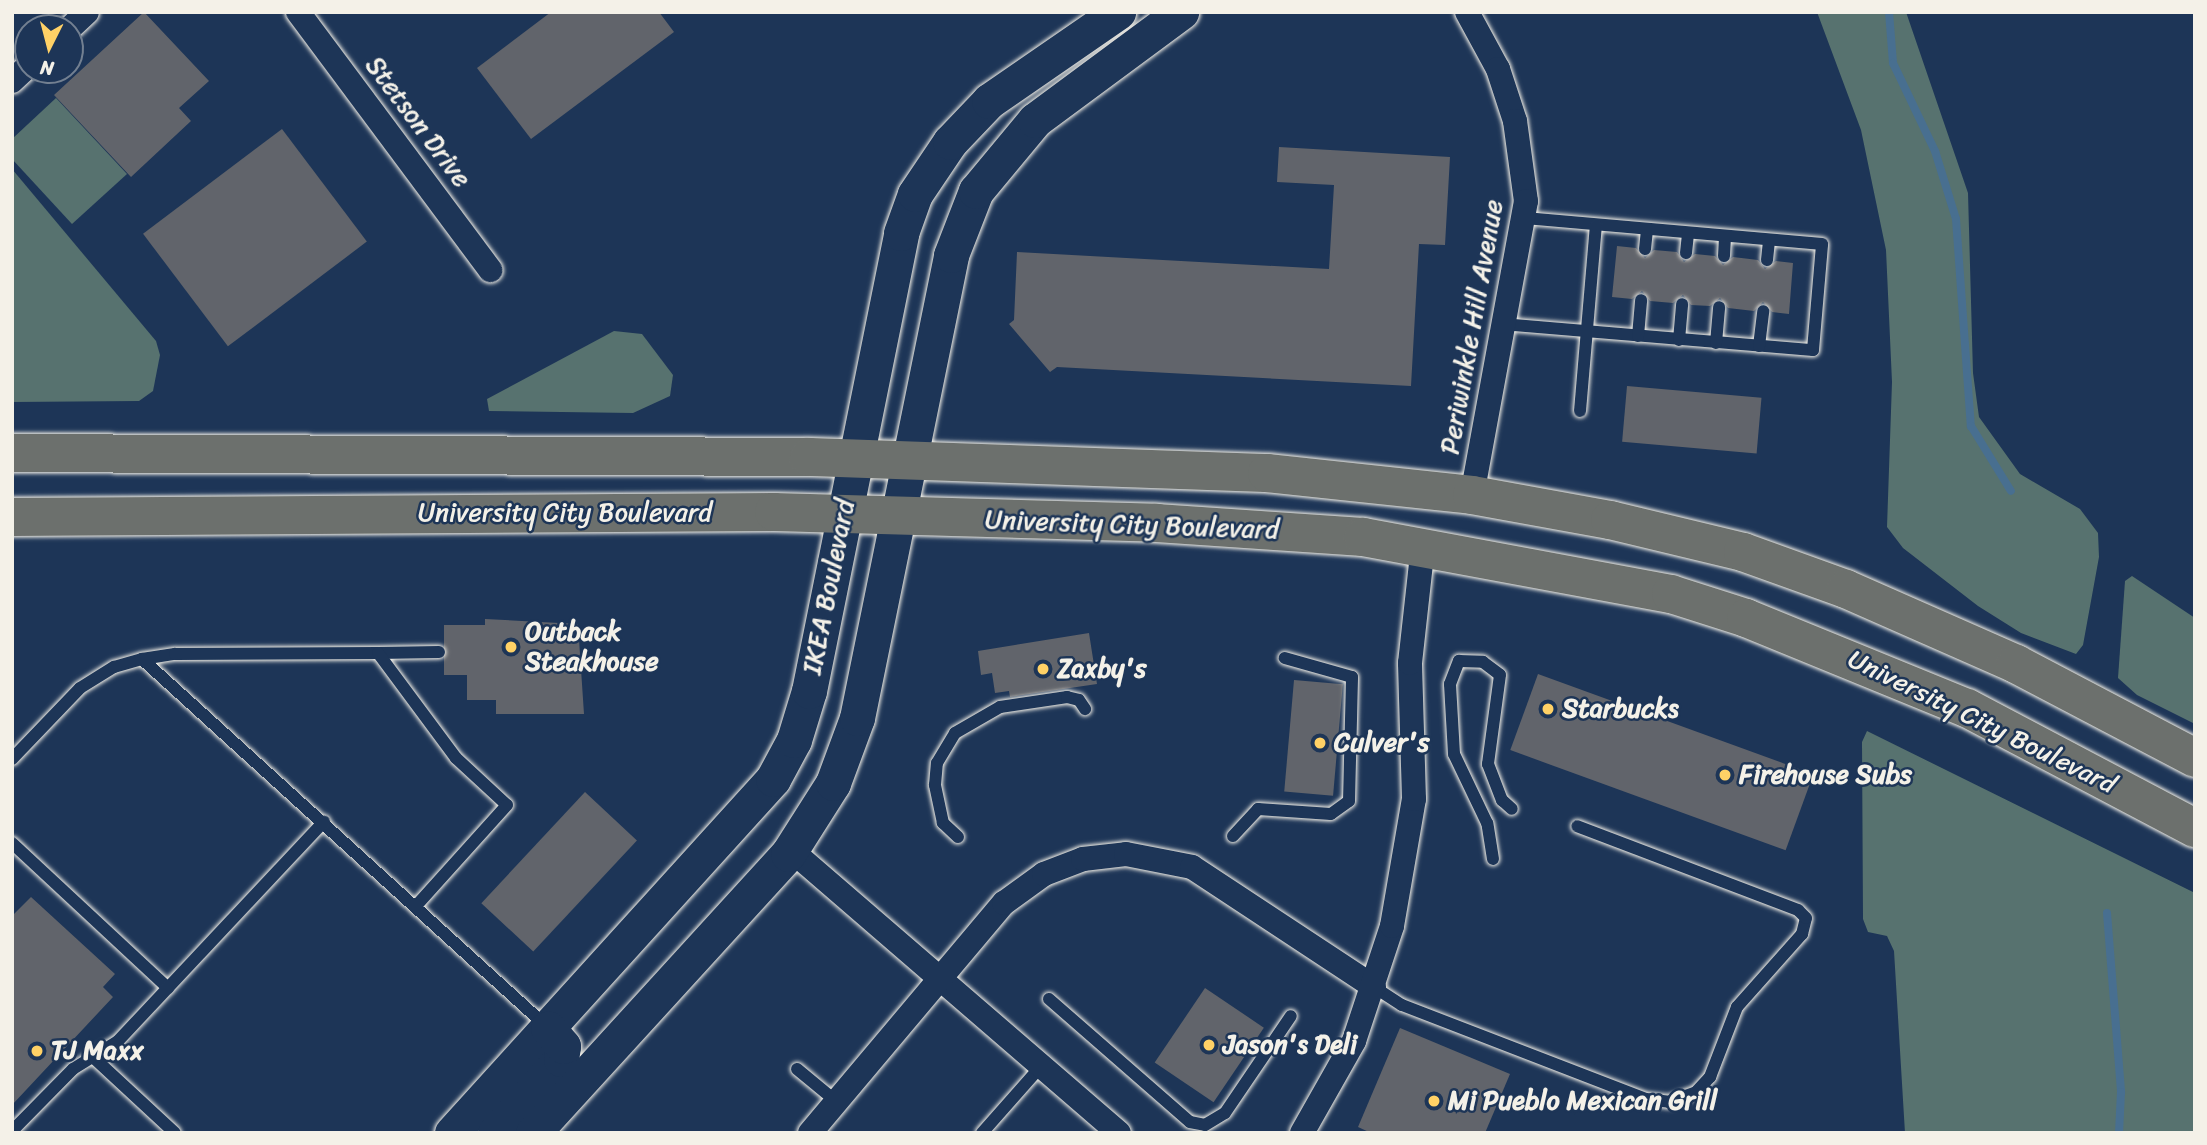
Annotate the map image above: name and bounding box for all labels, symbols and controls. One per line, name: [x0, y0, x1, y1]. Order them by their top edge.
north arrow: [14, 14, 84, 84]
street label: Stetson Drive: [359, 50, 477, 194]
text: N: [39, 51, 55, 85]
street label: Periwinkle Hill Avenue: [1434, 197, 1510, 457]
street label: University City Boulevard: [418, 497, 712, 529]
street label: IKEA Boulevard: [797, 497, 861, 677]
street label: University City Boulevard: [985, 504, 1279, 546]
place label: Outback Steakhouse: [525, 616, 659, 678]
marker: Outback Steakhouse: [503, 639, 519, 655]
street label: University City Boulevard: [1843, 644, 2121, 800]
place label: Zaxby's: [1057, 653, 1146, 685]
marker: Zaxby's: [1035, 661, 1051, 677]
place label: Starbucks: [1562, 693, 1679, 725]
marker: Starbucks: [1540, 701, 1556, 717]
place label: Culver's: [1334, 727, 1429, 759]
marker: Culver's: [1312, 735, 1328, 751]
place label: Firehouse Subs: [1739, 759, 1912, 791]
marker: Firehouse Subs: [1717, 767, 1733, 783]
place label: Jason's Deli: [1223, 1029, 1358, 1061]
place label: TJ Maxx: [51, 1035, 144, 1067]
marker: Jason's Deli: [1201, 1037, 1217, 1053]
marker: TJ Maxx: [29, 1043, 45, 1059]
place label: Mi Pueblo Mexican Grill: [1448, 1085, 1718, 1117]
marker: Mi Pueblo Mexican Grill: [1426, 1093, 1442, 1109]

